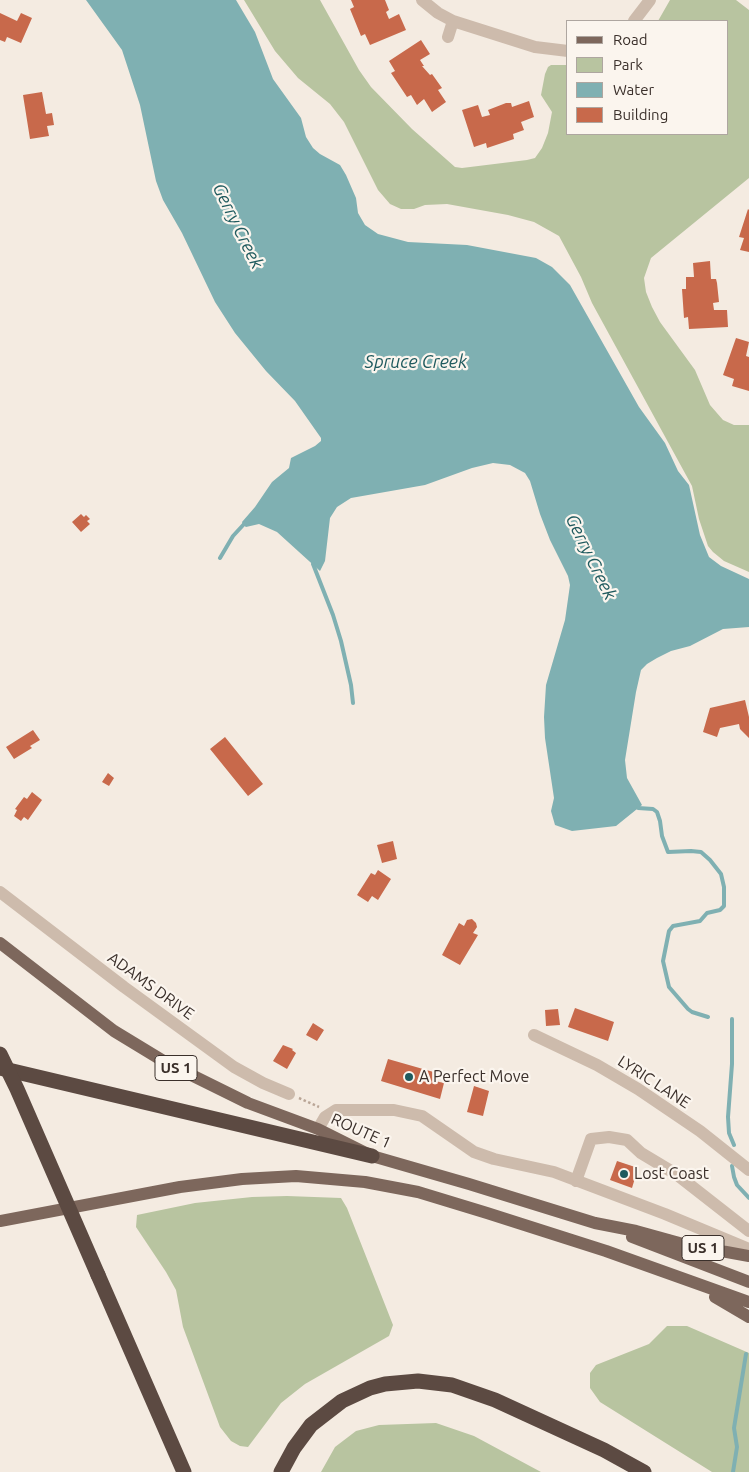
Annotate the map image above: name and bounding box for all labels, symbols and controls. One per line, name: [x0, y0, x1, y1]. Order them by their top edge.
legend: [566, 20, 729, 135]
text: Road: [613, 31, 648, 48]
text: Park: [613, 56, 643, 73]
text: Water: [613, 81, 654, 98]
text: Building: [613, 106, 668, 123]
water label: Gerry Creek: [208, 180, 268, 272]
water label: Spruce Creek: [365, 351, 467, 373]
water label: Gerry Creek: [561, 511, 621, 603]
street label: ADAMS DRIVE: [104, 948, 198, 1024]
street label: LYRIC LANE: [614, 1051, 694, 1113]
road number: US 1: [155, 1056, 197, 1080]
place label: A Perfect Move: [419, 1067, 529, 1087]
marker: A Perfect Move: [403, 1071, 415, 1083]
street label: ROUTE 1: [328, 1109, 394, 1153]
place label: Lost Coast: [634, 1164, 709, 1184]
marker: Lost Coast: [618, 1168, 630, 1180]
road number: US 1: [682, 1236, 724, 1260]

